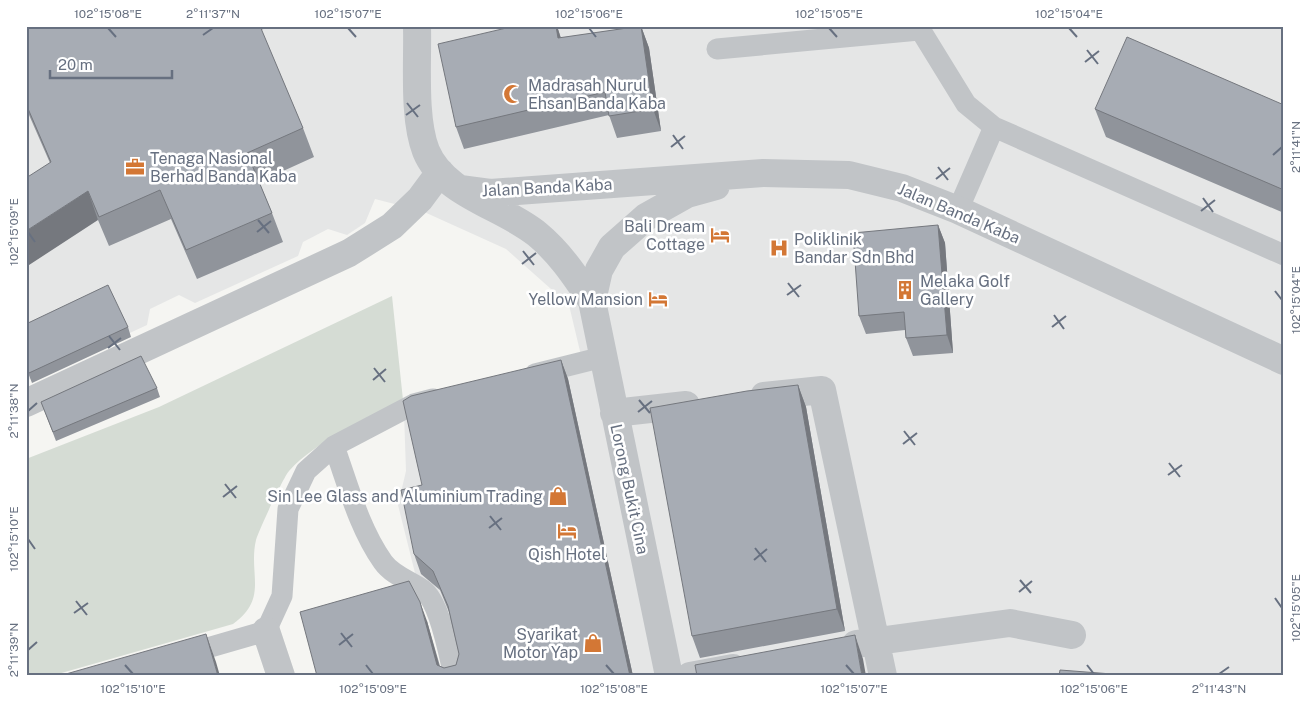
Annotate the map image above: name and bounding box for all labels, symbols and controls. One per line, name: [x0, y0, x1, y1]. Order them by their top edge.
text: 102°15'08"E: [74, 7, 142, 21]
text: 2°11'37"N: [186, 7, 240, 21]
text: 102°15'07"E: [314, 7, 382, 21]
text: 102°15'06"E: [555, 7, 623, 21]
text: 102°15'05"E: [795, 7, 863, 21]
text: 102°15'04"E: [1035, 7, 1103, 21]
scale bar: [50, 48, 172, 80]
text: 20 m: [58, 56, 93, 73]
place label: Madrasah Nurul Ehsan Banda Kaba: [528, 76, 666, 113]
mosque icon: Madrasah Nurul Ehsan Banda Kaba: [502, 83, 524, 105]
text: 2°11'41"N: [1289, 121, 1303, 173]
place label: Tenaga Nasional Berhad Banda Kaba: [150, 149, 297, 186]
office icon: Tenaga Nasional Berhad Banda Kaba: [124, 156, 146, 178]
street label: Jalan Banda Kaba: [481, 175, 613, 200]
street label: Jalan Banda Kaba: [895, 179, 1023, 248]
text: 102°15'09"E: [7, 198, 21, 266]
place label: Bali Dream Cottage: [624, 217, 705, 254]
hotel icon: Bali Dream Cottage: [709, 224, 731, 246]
place label: Poliklinik Bandar Sdn Bhd: [794, 230, 914, 267]
hospital icon: Poliklinik Bandar Sdn Bhd: [768, 237, 790, 259]
text: 102°15'04"E: [1289, 266, 1303, 334]
place label: Melaka Golf Gallery: [920, 272, 1010, 309]
building icon: Melaka Golf Gallery: [894, 279, 916, 301]
hotel icon: Yellow Mansion: [647, 288, 669, 310]
place label: Yellow Mansion: [528, 290, 643, 309]
text: 2°11'38"N: [7, 384, 21, 438]
street label: Lorong Bukit Cina: [606, 422, 653, 556]
shop icon: Sin Lee Glass and Aluminium Trading: [547, 485, 569, 507]
place label: Sin Lee Glass and Aluminium Trading: [267, 487, 543, 506]
text: 102°15'10"E: [7, 506, 21, 572]
hotel icon: Qish Hotel: [556, 520, 578, 542]
place label: Qish Hotel: [528, 545, 606, 564]
text: 102°15'05"E: [1289, 574, 1303, 642]
text: 2°11'39"N: [7, 623, 21, 677]
place label: Syarikat Motor Yap: [503, 625, 578, 662]
shop icon: Syarikat Motor Yap: [582, 632, 604, 654]
text: 102°15'10"E: [100, 682, 166, 696]
text: 102°15'09"E: [339, 682, 407, 696]
text: 102°15'08"E: [580, 682, 648, 696]
text: 102°15'07"E: [820, 682, 888, 696]
text: 102°15'06"E: [1060, 682, 1128, 696]
text: 2°11'43"N: [1192, 682, 1246, 696]

